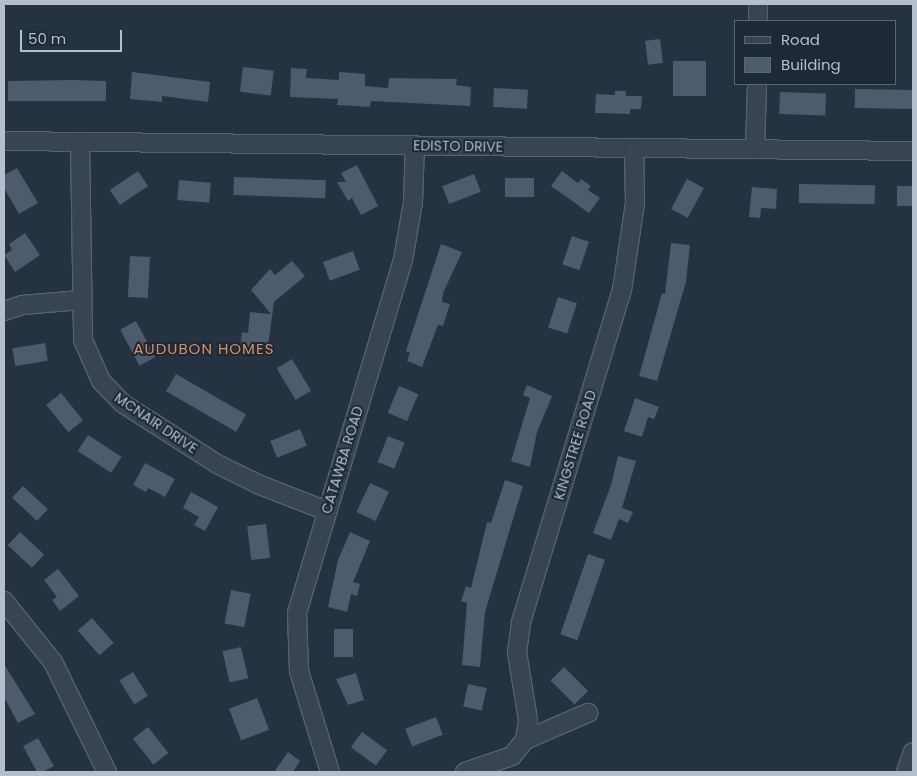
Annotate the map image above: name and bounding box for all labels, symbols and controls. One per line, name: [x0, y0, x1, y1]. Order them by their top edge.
scale bar: [22, 20, 125, 52]
legend: [734, 20, 897, 85]
text: 50 m: [28, 28, 66, 49]
text: Road: [781, 29, 820, 50]
text: Building: [781, 54, 841, 75]
street label: EDISTO DRIVE: [413, 137, 503, 155]
district label: AUDUBON HOMES: [132, 340, 276, 358]
street label: KINGSTREE ROAD: [550, 388, 600, 502]
street label: MCNAIR DRIVE: [111, 389, 201, 457]
street label: CATAWBA ROAD: [318, 404, 366, 516]

